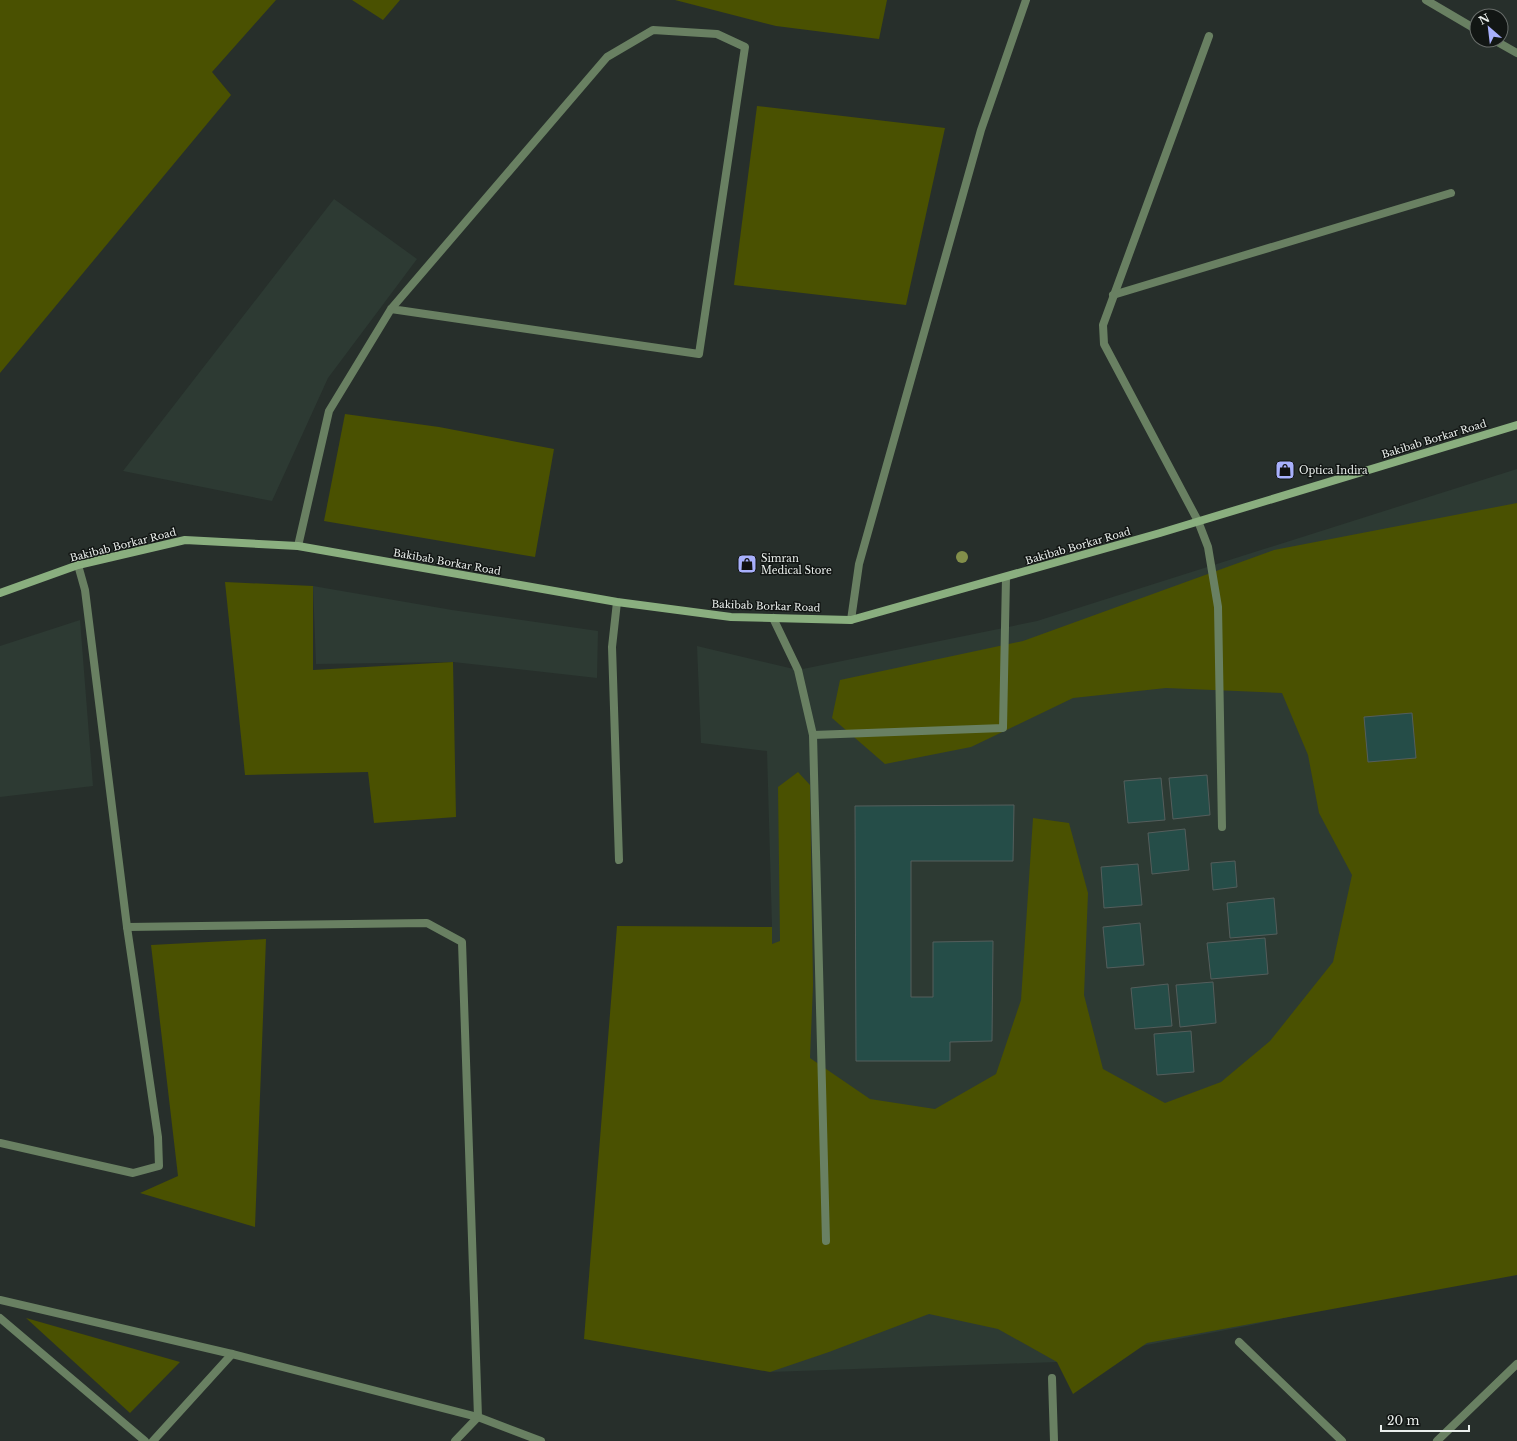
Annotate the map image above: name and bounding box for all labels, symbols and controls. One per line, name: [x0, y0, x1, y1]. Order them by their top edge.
north arrow: [1469, 8, 1509, 48]
text: N: [1476, 10, 1493, 28]
street label: Bakibab Borkar Road: [1380, 417, 1488, 461]
shop icon: Optica Indira: [1274, 459, 1296, 481]
place label: Optica Indira: [1299, 464, 1368, 477]
street label: Bakibab Borkar Road: [69, 525, 178, 564]
street label: Bakibab Borkar Road: [1024, 525, 1132, 567]
street label: Bakibab Borkar Road: [392, 546, 502, 578]
place label: Simran Medical Store: [761, 552, 832, 577]
shop icon: Simran Medical Store: [736, 553, 758, 575]
street label: Bakibab Borkar Road: [711, 598, 821, 614]
scale bar: [1381, 1407, 1469, 1433]
text: 20 m: [1387, 1413, 1419, 1428]

